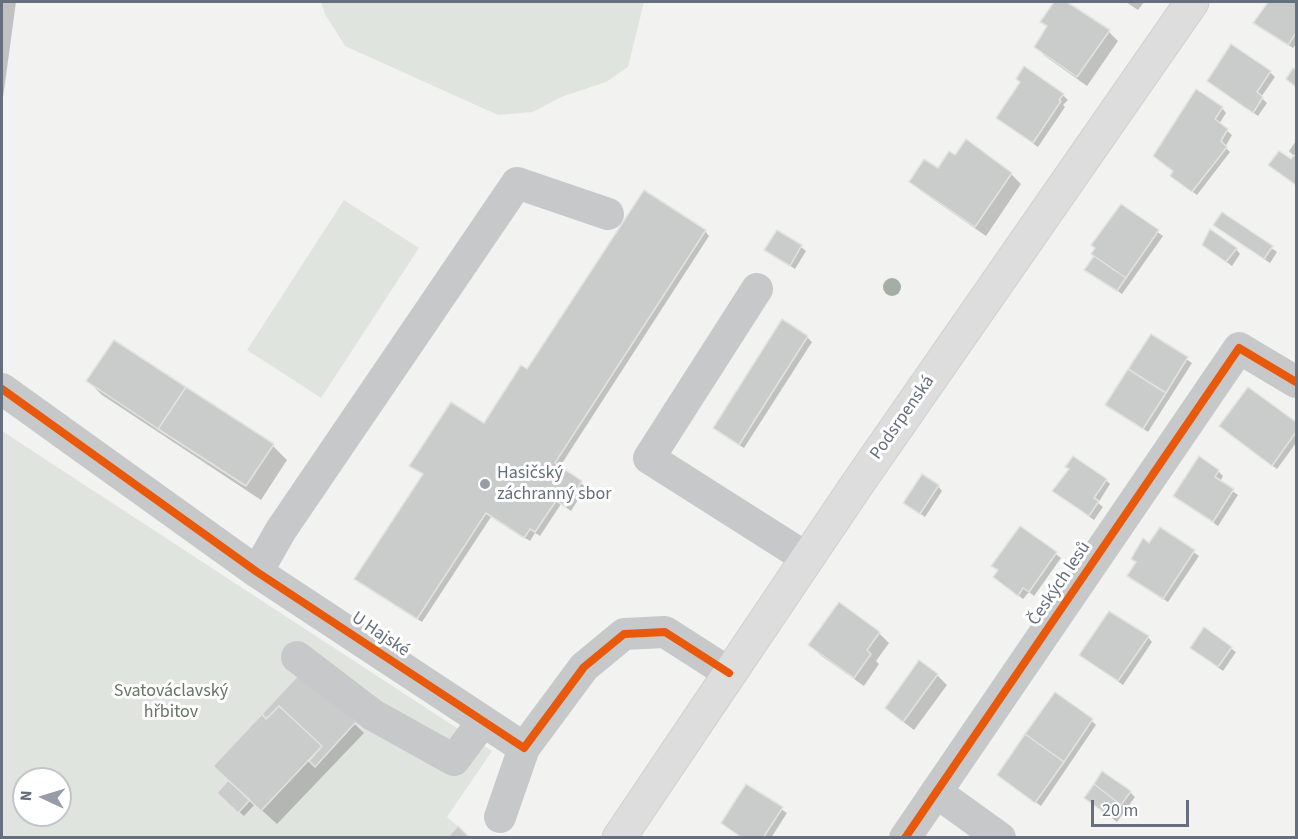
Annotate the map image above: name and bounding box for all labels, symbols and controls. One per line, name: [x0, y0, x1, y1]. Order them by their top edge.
street label: Podsrpenská: [866, 372, 940, 464]
place label: Hasičský záchranný sbor: [497, 463, 611, 506]
marker: Hasičský záchranný sbor: [478, 477, 492, 491]
street label: Českých lesů: [1024, 538, 1096, 630]
street label: U Hajské: [347, 608, 413, 662]
park label: Svatováclavský hřbitov: [114, 681, 228, 724]
north arrow: [12, 767, 72, 827]
scale bar: [1094, 788, 1192, 826]
text: N: [15, 790, 37, 802]
text: 20 m: [1102, 798, 1138, 823]

